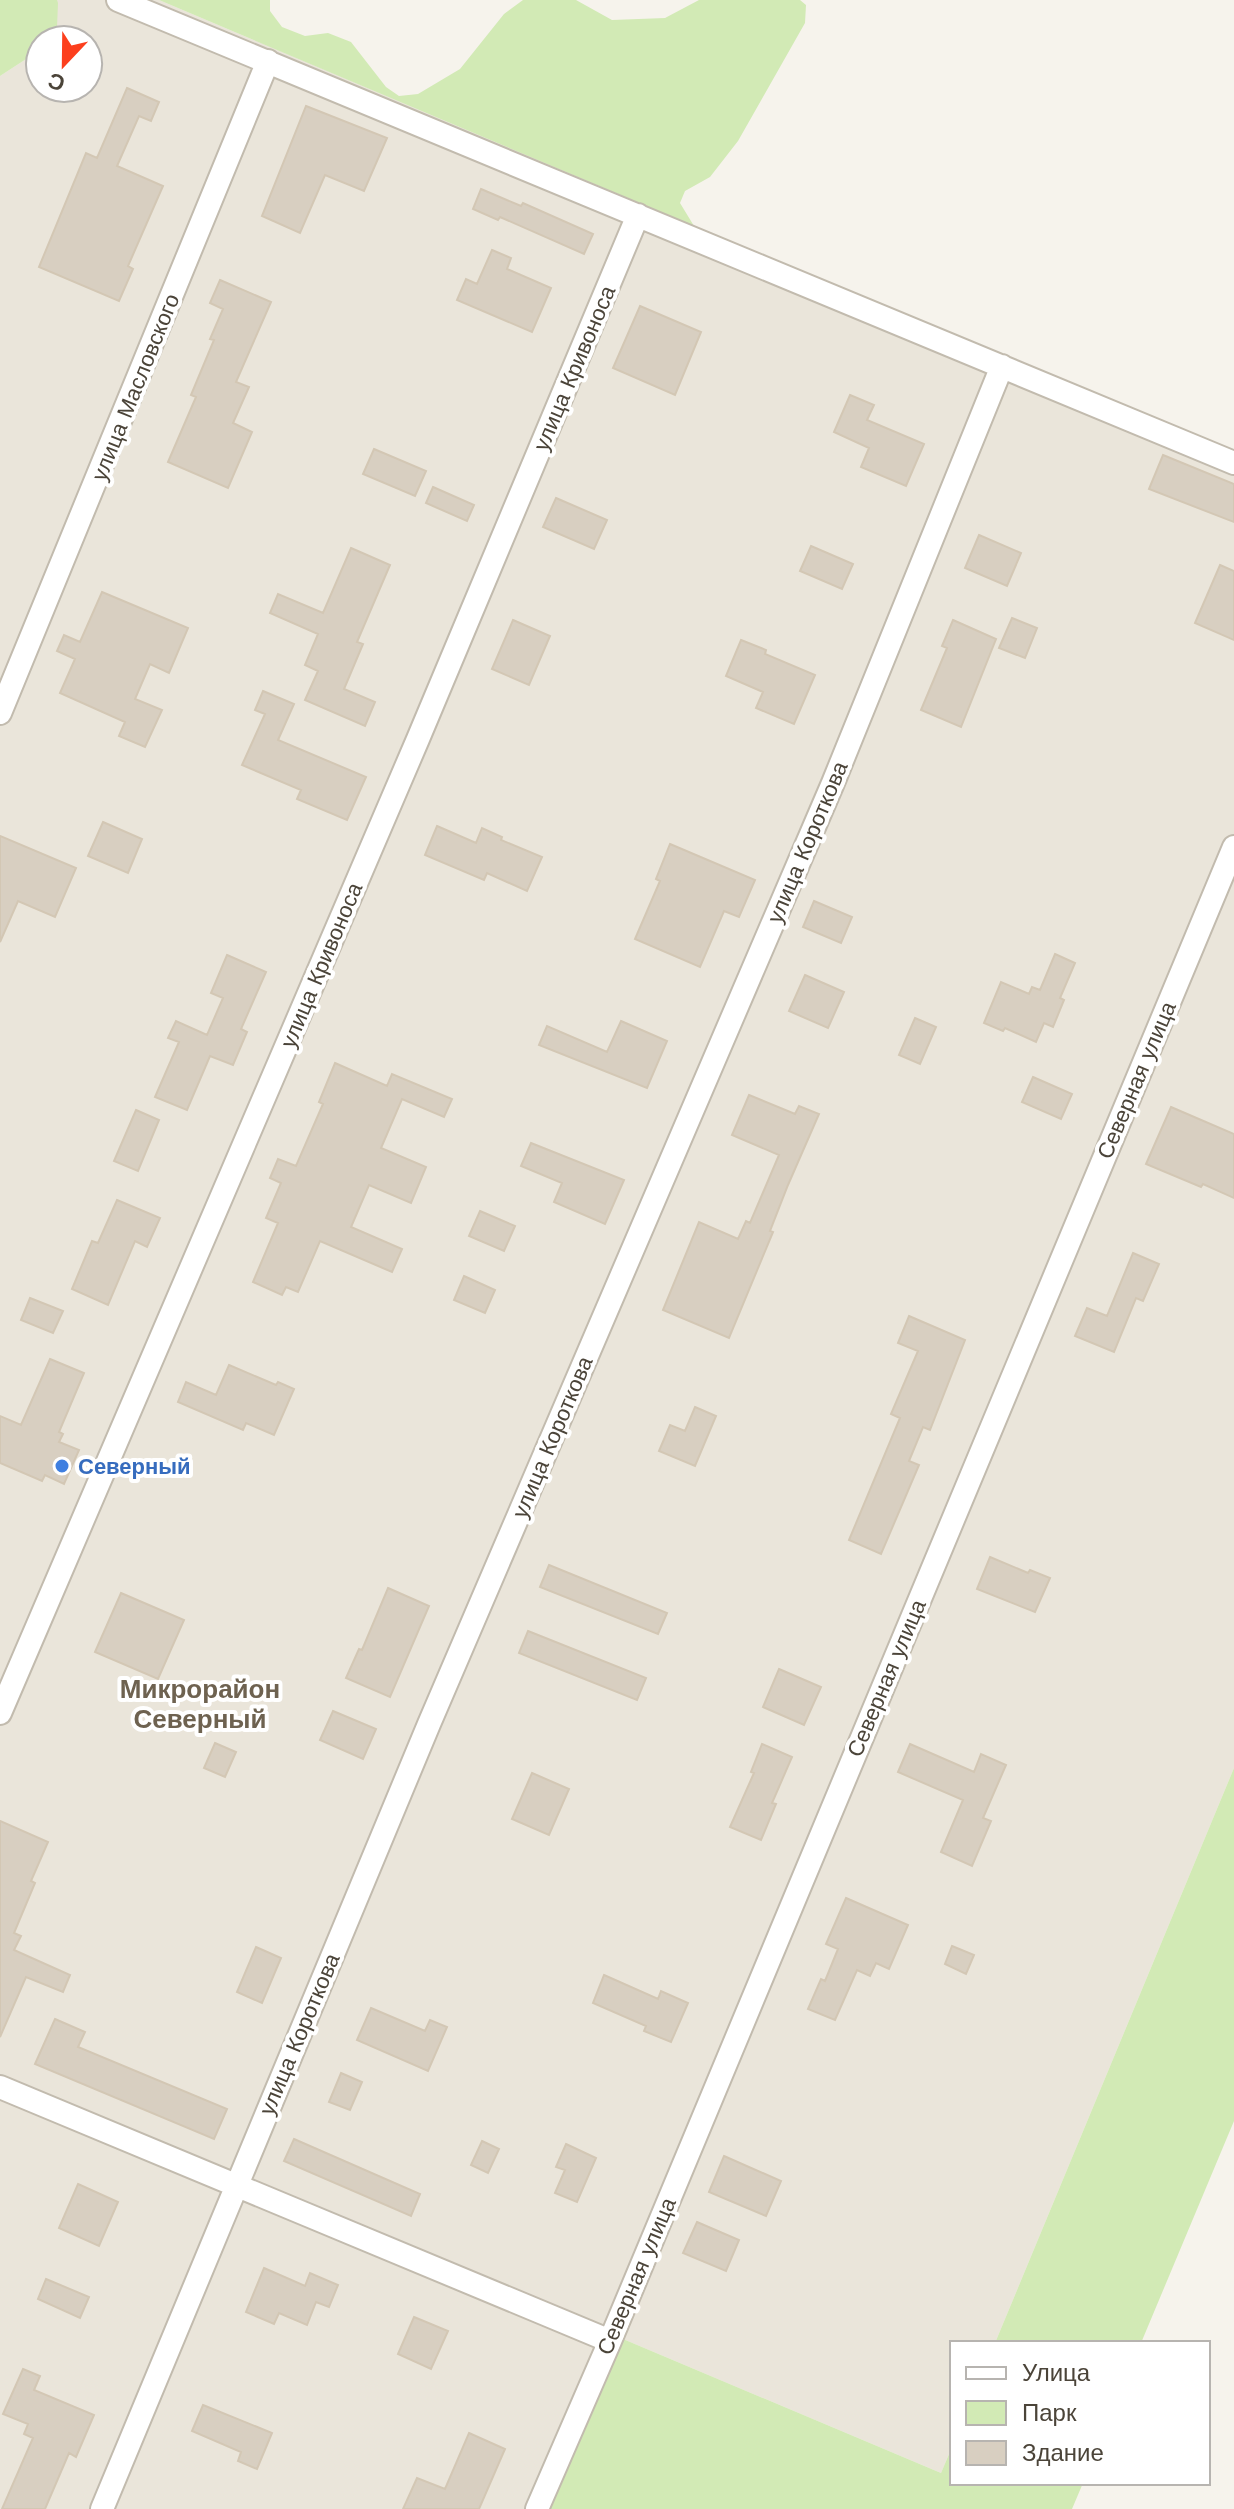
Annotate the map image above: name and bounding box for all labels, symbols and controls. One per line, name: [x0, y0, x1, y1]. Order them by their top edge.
north arrow: [24, 24, 104, 104]
text: С: [45, 67, 69, 97]
street label: улица Кривоноса: [528, 281, 621, 454]
street label: улица Масловского: [87, 290, 184, 484]
street label: улица Короткова: [762, 757, 853, 927]
street label: улица Кривоноса: [275, 878, 368, 1051]
street label: Северная улица: [1092, 997, 1181, 1163]
street label: улица Короткова: [507, 1352, 598, 1522]
place label: Северный: [78, 1454, 191, 1479]
marker: Северный: [53, 1457, 71, 1475]
street label: Северная улица: [842, 1595, 931, 1761]
district label: Микрорайон Северный: [120, 1674, 280, 1734]
street label: улица Короткова: [254, 1949, 345, 2119]
street label: Северная улица: [592, 2193, 681, 2359]
legend: [950, 2341, 1210, 2485]
text: Улица: [1022, 2359, 1091, 2387]
text: Парк: [1022, 2399, 1077, 2427]
text: Здание: [1022, 2439, 1104, 2467]

